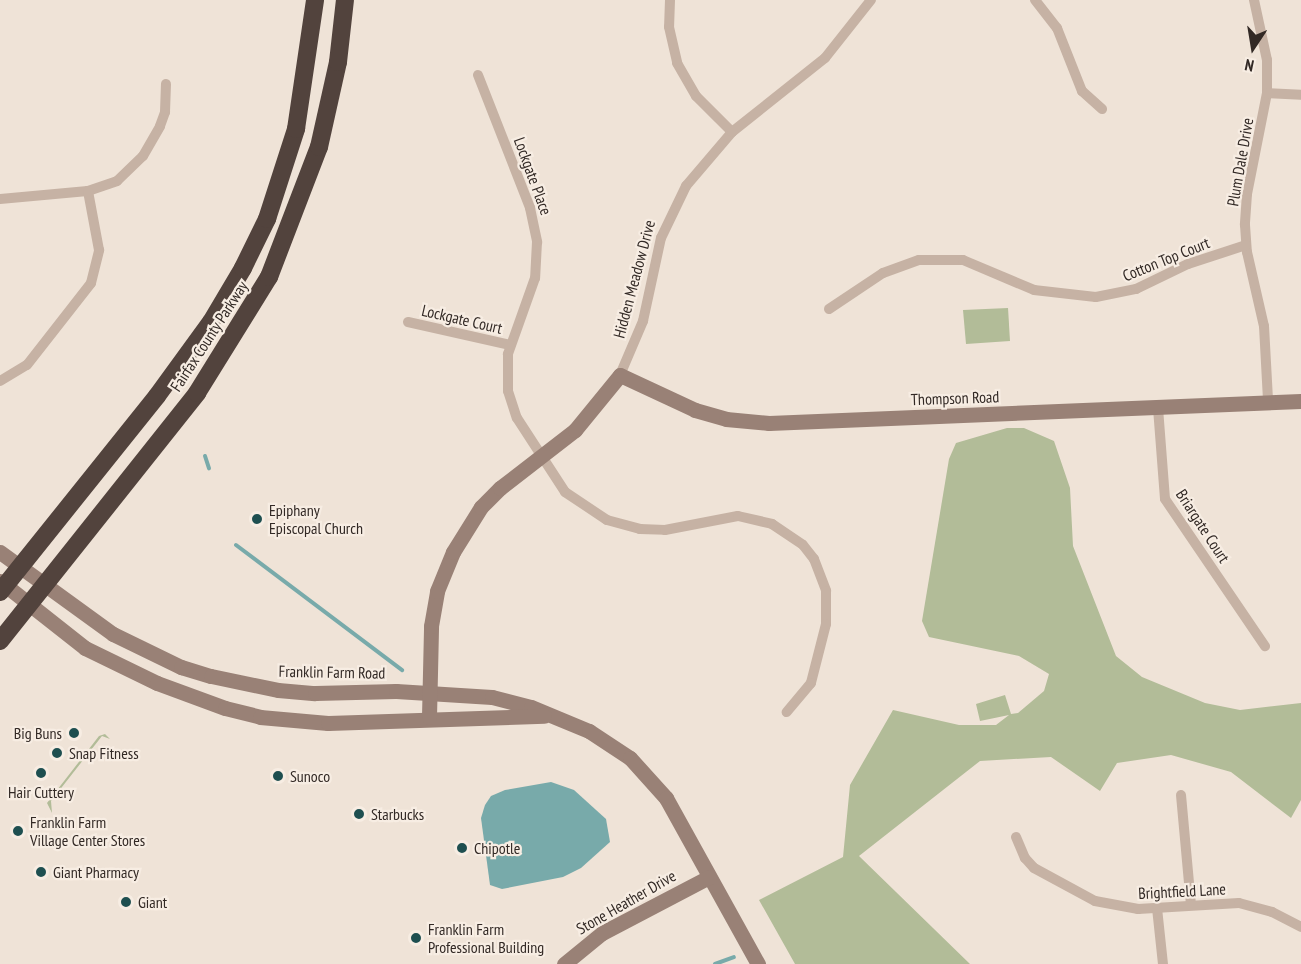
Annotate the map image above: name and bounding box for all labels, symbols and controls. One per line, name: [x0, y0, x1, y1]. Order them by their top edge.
north arrow: [1223, 18, 1283, 78]
text: N: [1243, 55, 1256, 76]
street label: Plum Dale Drive: [1223, 116, 1257, 208]
street label: Lockgate Place: [510, 134, 556, 218]
street label: Hidden Meadow Drive: [609, 218, 659, 340]
street label: Cotton Top Court: [1120, 233, 1212, 285]
street label: Fairfax County Parkway: [166, 277, 252, 395]
street label: Lockgate Court: [420, 300, 504, 338]
street label: Thompson Road: [910, 387, 1000, 409]
street label: Briargate Court: [1172, 486, 1234, 566]
place label: Epiphany Episcopal Church: [269, 500, 363, 538]
marker: Epiphany Episcopal Church: [250, 512, 264, 526]
street label: Franklin Farm Road: [278, 661, 386, 683]
place label: Big Buns: [14, 723, 62, 743]
marker: Big Buns: [67, 726, 81, 740]
place label: Snap Fitness: [69, 743, 139, 763]
marker: Snap Fitness: [50, 746, 64, 760]
marker: Hair Cuttery: [34, 766, 48, 780]
place label: Sunoco: [290, 766, 330, 786]
marker: Sunoco: [271, 769, 285, 783]
place label: Hair Cuttery: [8, 782, 74, 802]
place label: Starbucks: [371, 804, 424, 824]
marker: Starbucks: [352, 807, 366, 821]
place label: Franklin Farm Village Center Stores: [30, 812, 145, 850]
marker: Franklin Farm Village Center Stores: [11, 824, 25, 838]
place label: Chipotle: [474, 838, 520, 858]
marker: Chipotle: [455, 841, 469, 855]
place label: Giant Pharmacy: [53, 862, 139, 882]
marker: Giant Pharmacy: [34, 865, 48, 879]
street label: Stone Heather Drive: [573, 866, 679, 938]
street label: Brightfield Lane: [1138, 879, 1226, 903]
place label: Giant: [138, 892, 167, 912]
marker: Giant: [119, 895, 133, 909]
place label: Franklin Farm Professional Building: [428, 919, 544, 957]
marker: Franklin Farm Professional Building: [409, 931, 423, 945]

